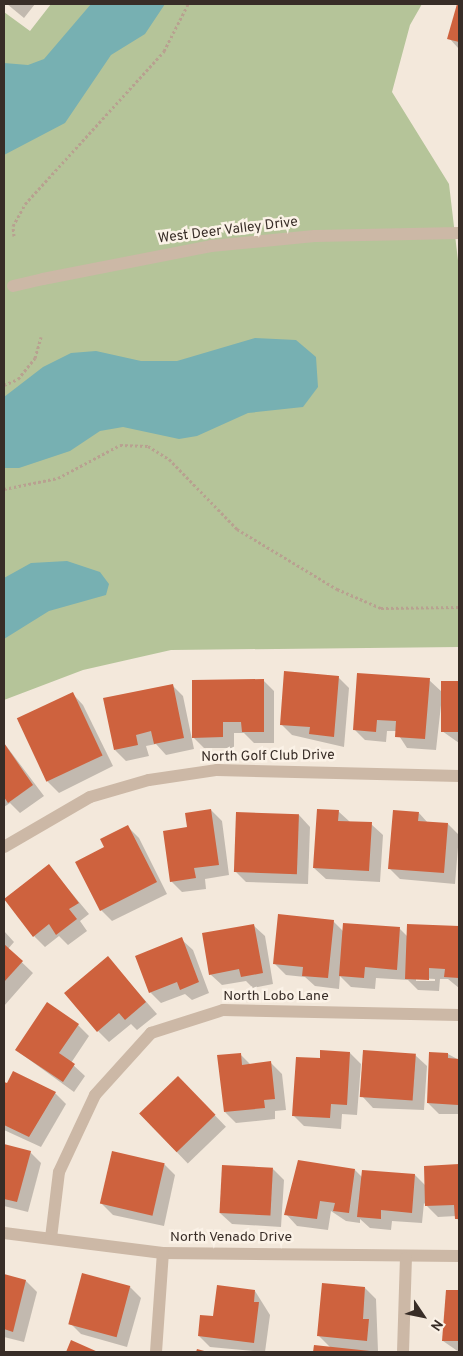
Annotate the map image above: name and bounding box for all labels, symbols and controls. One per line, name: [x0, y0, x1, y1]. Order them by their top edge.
street label: West Deer Valley Drive: [157, 214, 299, 248]
street label: North Golf Club Drive: [201, 747, 335, 767]
street label: North Lobo Lane: [223, 989, 329, 1005]
street label: North Venado Drive: [170, 1230, 292, 1246]
north arrow: [398, 1291, 448, 1341]
text: N: [426, 1316, 446, 1334]

